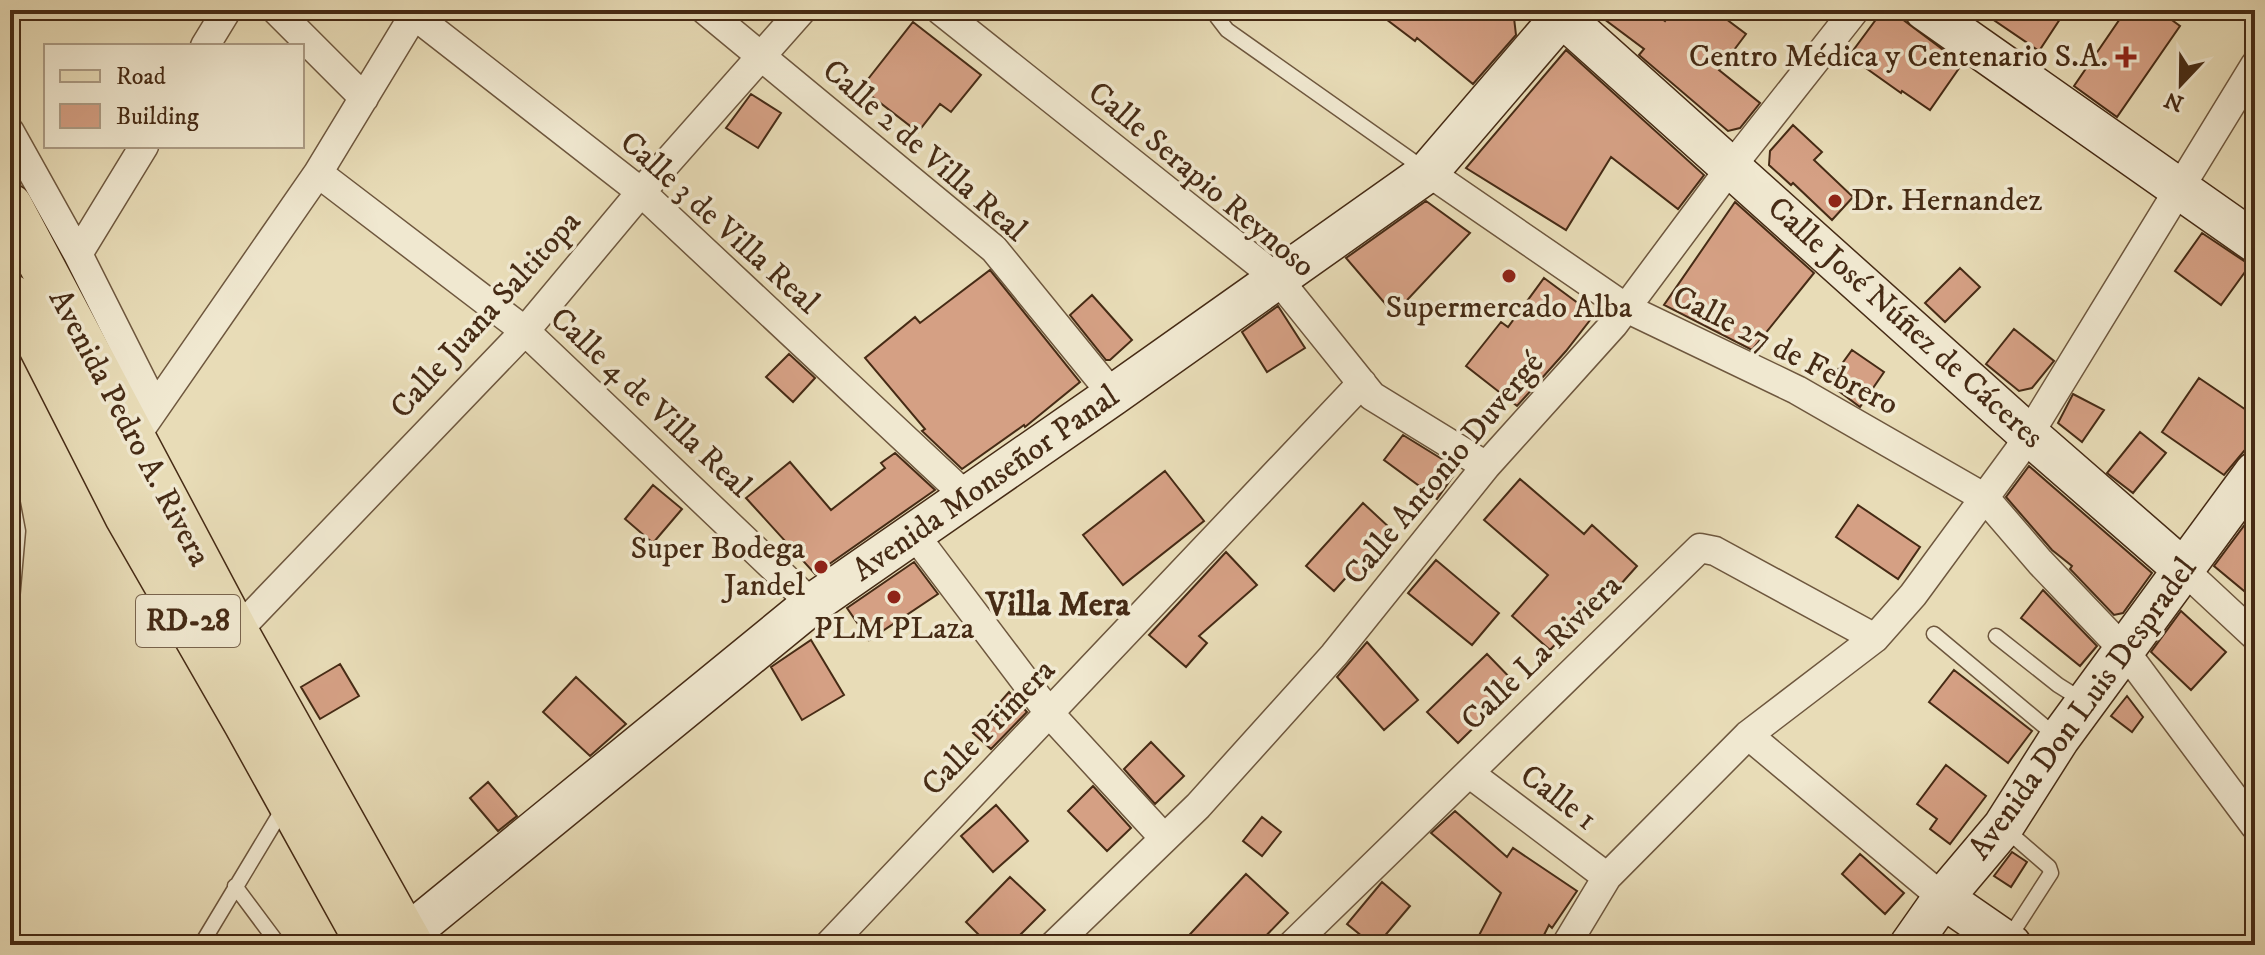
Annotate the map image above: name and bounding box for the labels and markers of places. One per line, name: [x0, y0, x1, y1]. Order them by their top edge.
place label: Centro Médica y Centenario S.A.: [1689, 37, 2108, 77]
marker: Centro Médica y Centenario S.A.: [2115, 46, 2137, 68]
place label: Dr. Hernandez: [1851, 181, 2042, 221]
marker: Dr. Hernandez: [1826, 192, 1844, 210]
marker: Supermercado Alba: [1500, 267, 1518, 285]
place label: Supermercado Alba: [1386, 288, 1633, 328]
place label: Super Bodega Jandel: [630, 529, 805, 606]
marker: Super Bodega Jandel: [812, 558, 830, 576]
marker: PLM PLaza: [885, 588, 903, 606]
place label: PLM PLaza: [814, 609, 975, 649]

